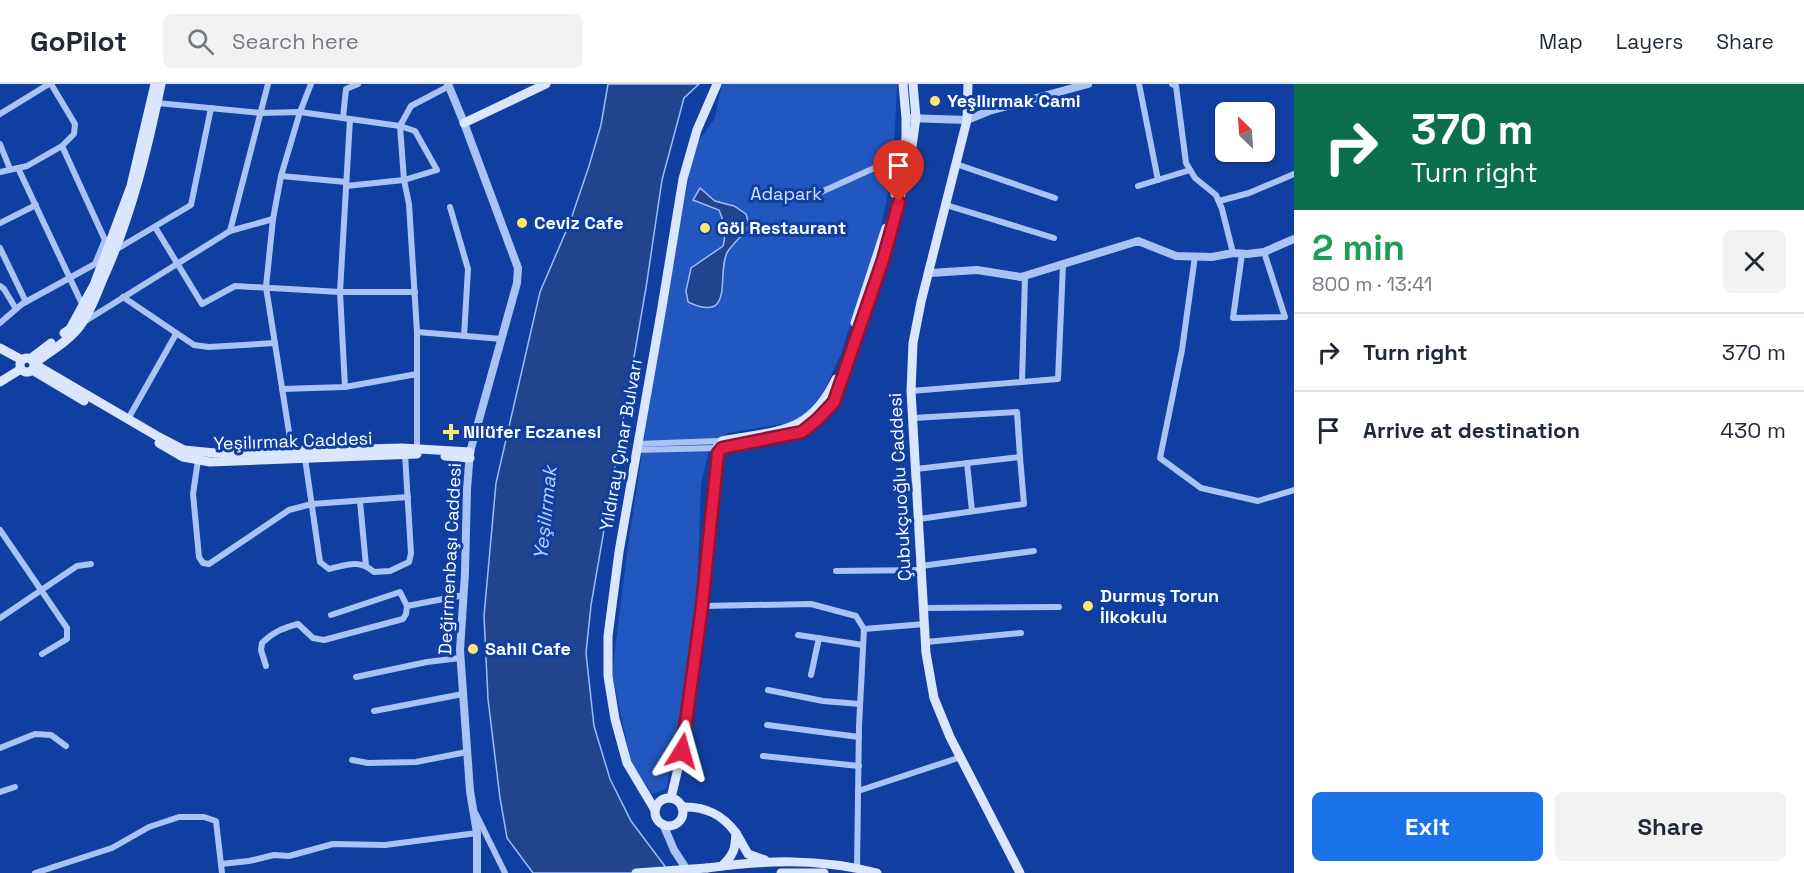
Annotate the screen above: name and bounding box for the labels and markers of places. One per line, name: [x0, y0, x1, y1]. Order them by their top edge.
place label: Yeşilırmak Cami: [947, 89, 1081, 112]
marker: Yeşilırmak Cami: [928, 94, 942, 108]
pin: [873, 140, 924, 202]
place label: Ceviz Cafe: [534, 211, 624, 234]
marker: Ceviz Cafe: [515, 216, 529, 230]
place label: Göl Restaurant: [717, 216, 846, 239]
marker: Göl Restaurant: [698, 221, 712, 235]
place label: Nilüfer Eczanesi: [463, 420, 601, 443]
marker: Nilüfer Eczanesi: [444, 425, 458, 439]
place label: Durmuş Torun İlkokulu: [1100, 584, 1219, 628]
marker: Durmuş Torun İlkokulu: [1081, 599, 1095, 613]
place label: Sahil Cafe: [485, 637, 571, 660]
marker: Sahil Cafe: [466, 642, 480, 656]

